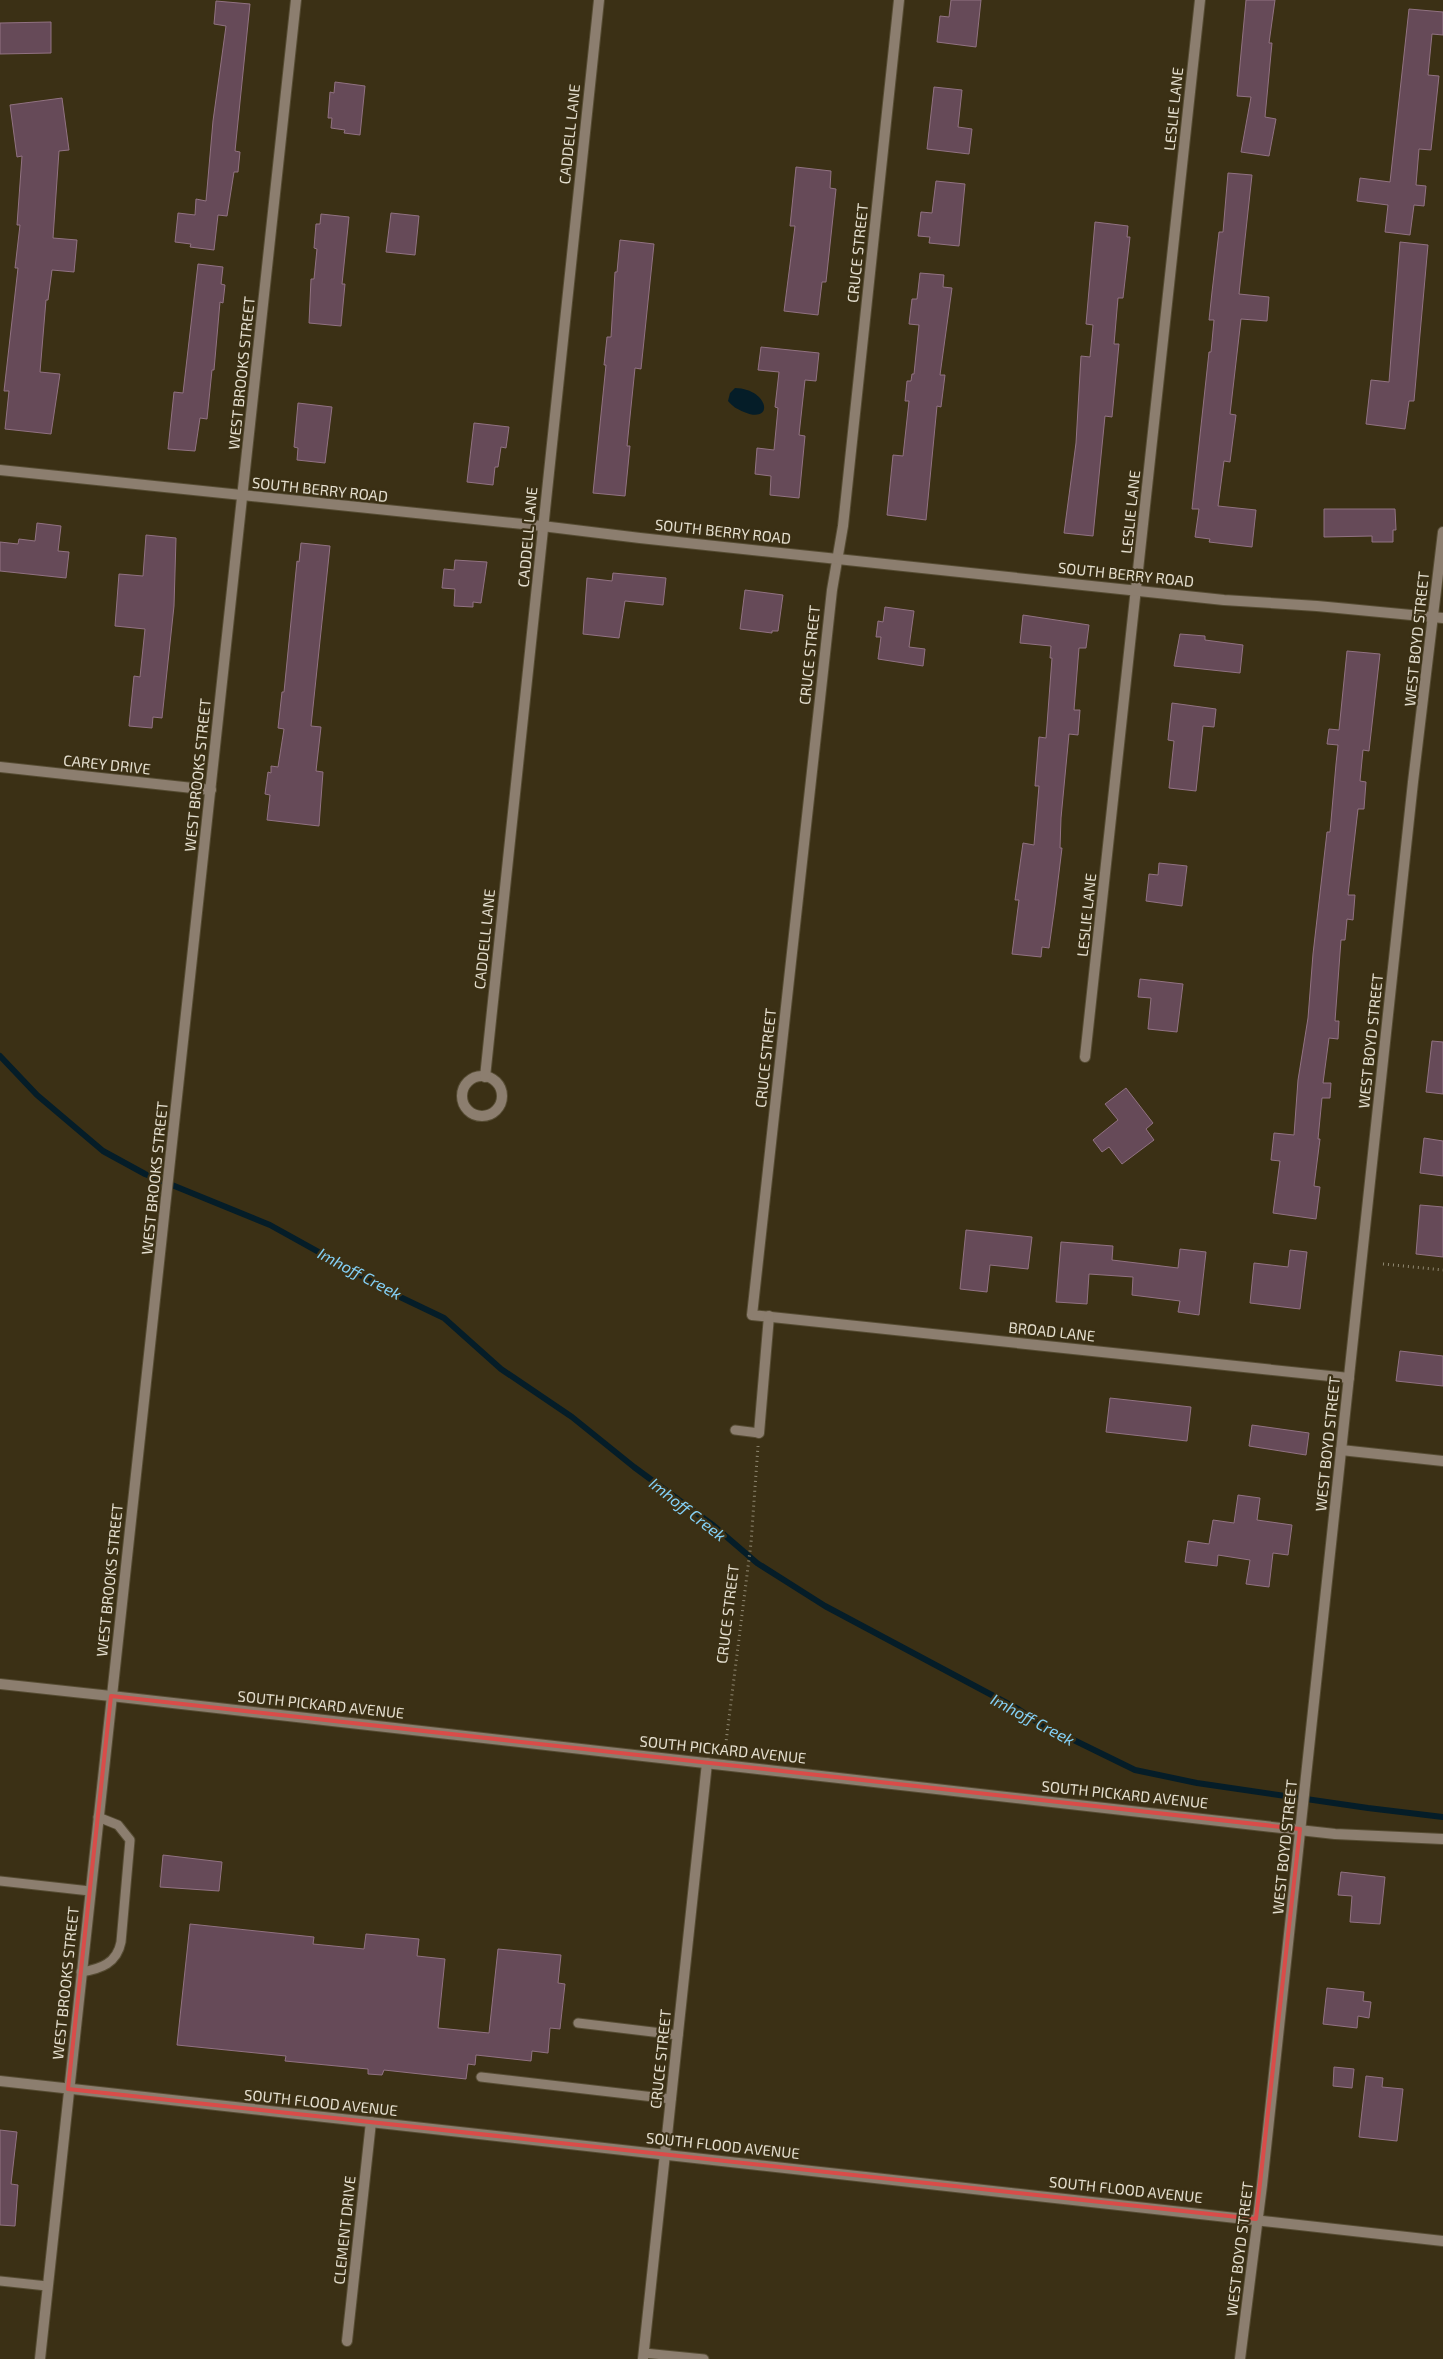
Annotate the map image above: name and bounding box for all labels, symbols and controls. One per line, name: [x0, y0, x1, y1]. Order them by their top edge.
street label: LESLIE LANE: [1160, 66, 1186, 152]
street label: CADDELL LANE: [555, 83, 583, 185]
street label: CRUCE STREET: [843, 202, 871, 304]
street label: WEST BROOKS STREET: [224, 295, 258, 450]
street label: LESLIE LANE: [1117, 469, 1143, 555]
street label: SOUTH BERRY ROAD: [251, 473, 389, 505]
street label: CADDELL LANE: [514, 486, 540, 588]
street label: SOUTH BERRY ROAD: [654, 515, 792, 547]
street label: SOUTH BERRY ROAD: [1057, 558, 1195, 590]
street label: WEST BOYD STREET: [1400, 570, 1432, 707]
street label: CRUCE STREET: [795, 604, 823, 706]
street label: WEST BROOKS STREET: [180, 697, 214, 852]
street label: CAREY DRIVE: [62, 750, 152, 778]
street label: LESLIE LANE: [1073, 872, 1099, 958]
street label: CADDELL LANE: [470, 888, 498, 990]
street label: WEST BOYD STREET: [1354, 972, 1386, 1109]
street label: CRUCE STREET: [751, 1007, 779, 1109]
street label: WEST BROOKS STREET: [137, 1100, 171, 1255]
water label: Imhoff Creek: [315, 1243, 405, 1303]
street label: BROAD LANE: [1008, 1317, 1096, 1345]
street label: WEST BOYD STREET: [1311, 1375, 1343, 1512]
water label: Imhoff Creek: [646, 1473, 730, 1545]
street label: WEST BROOKS STREET: [92, 1502, 126, 1657]
street label: CRUCE STREET: [712, 1563, 742, 1665]
street label: SOUTH PICKARD AVENUE: [237, 1686, 405, 1722]
water label: Imhoff Creek: [988, 1689, 1078, 1749]
street label: SOUTH PICKARD AVENUE: [639, 1731, 807, 1767]
street label: SOUTH PICKARD AVENUE: [1041, 1776, 1209, 1812]
street label: WEST BOYD STREET: [1268, 1778, 1300, 1915]
street label: WEST BROOKS STREET: [48, 1905, 82, 2060]
street label: CRUCE STREET: [646, 2008, 674, 2110]
street label: SOUTH FLOOD AVENUE: [243, 2085, 399, 2119]
street label: SOUTH FLOOD AVENUE: [645, 2128, 801, 2162]
street label: SOUTH FLOOD AVENUE: [1048, 2172, 1204, 2206]
street label: CLEMENT DRIVE: [329, 2175, 359, 2285]
street label: WEST BOYD STREET: [1222, 2180, 1256, 2317]

